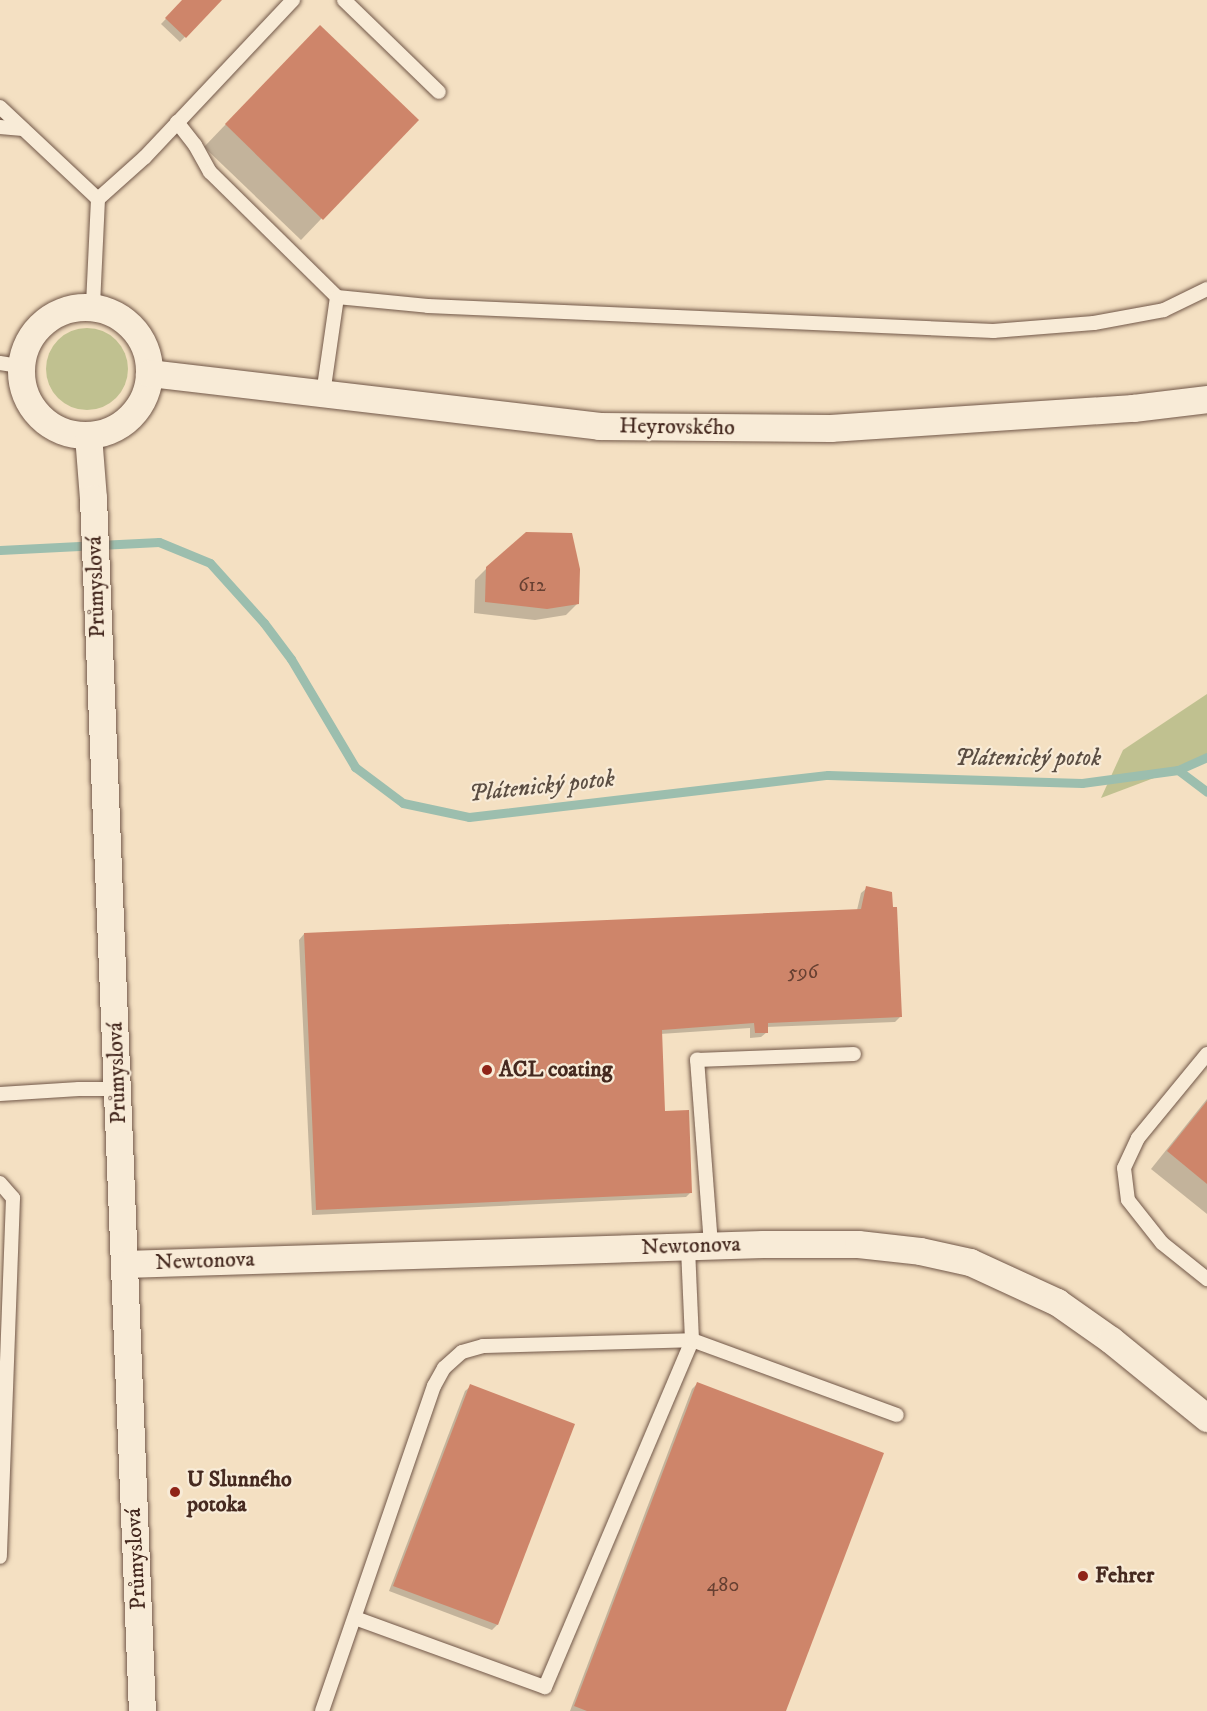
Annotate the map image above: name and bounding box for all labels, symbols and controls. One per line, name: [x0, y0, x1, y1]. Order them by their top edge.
street label: Heyrovského: [619, 413, 735, 441]
street label: Průmyslová: [81, 536, 111, 638]
house number: 612: [518, 573, 546, 597]
water label: Plátenický potok: [955, 745, 1101, 773]
water label: Plátenický potok: [468, 765, 616, 809]
house number: 596: [788, 960, 818, 984]
street label: Průmyslová: [102, 1022, 132, 1124]
place label: ACL coating: [499, 1057, 612, 1083]
marker: ACL coating: [480, 1063, 494, 1077]
street label: Newtonova: [641, 1231, 741, 1261]
street label: Newtonova: [155, 1246, 255, 1276]
place label: U Slunného potoka: [187, 1466, 292, 1518]
marker: U Slunného potoka: [168, 1485, 182, 1499]
street label: Průmyslová: [120, 1507, 152, 1611]
place label: Fehrer: [1095, 1563, 1154, 1589]
marker: Fehrer: [1076, 1569, 1090, 1583]
house number: 480: [707, 1573, 739, 1597]

